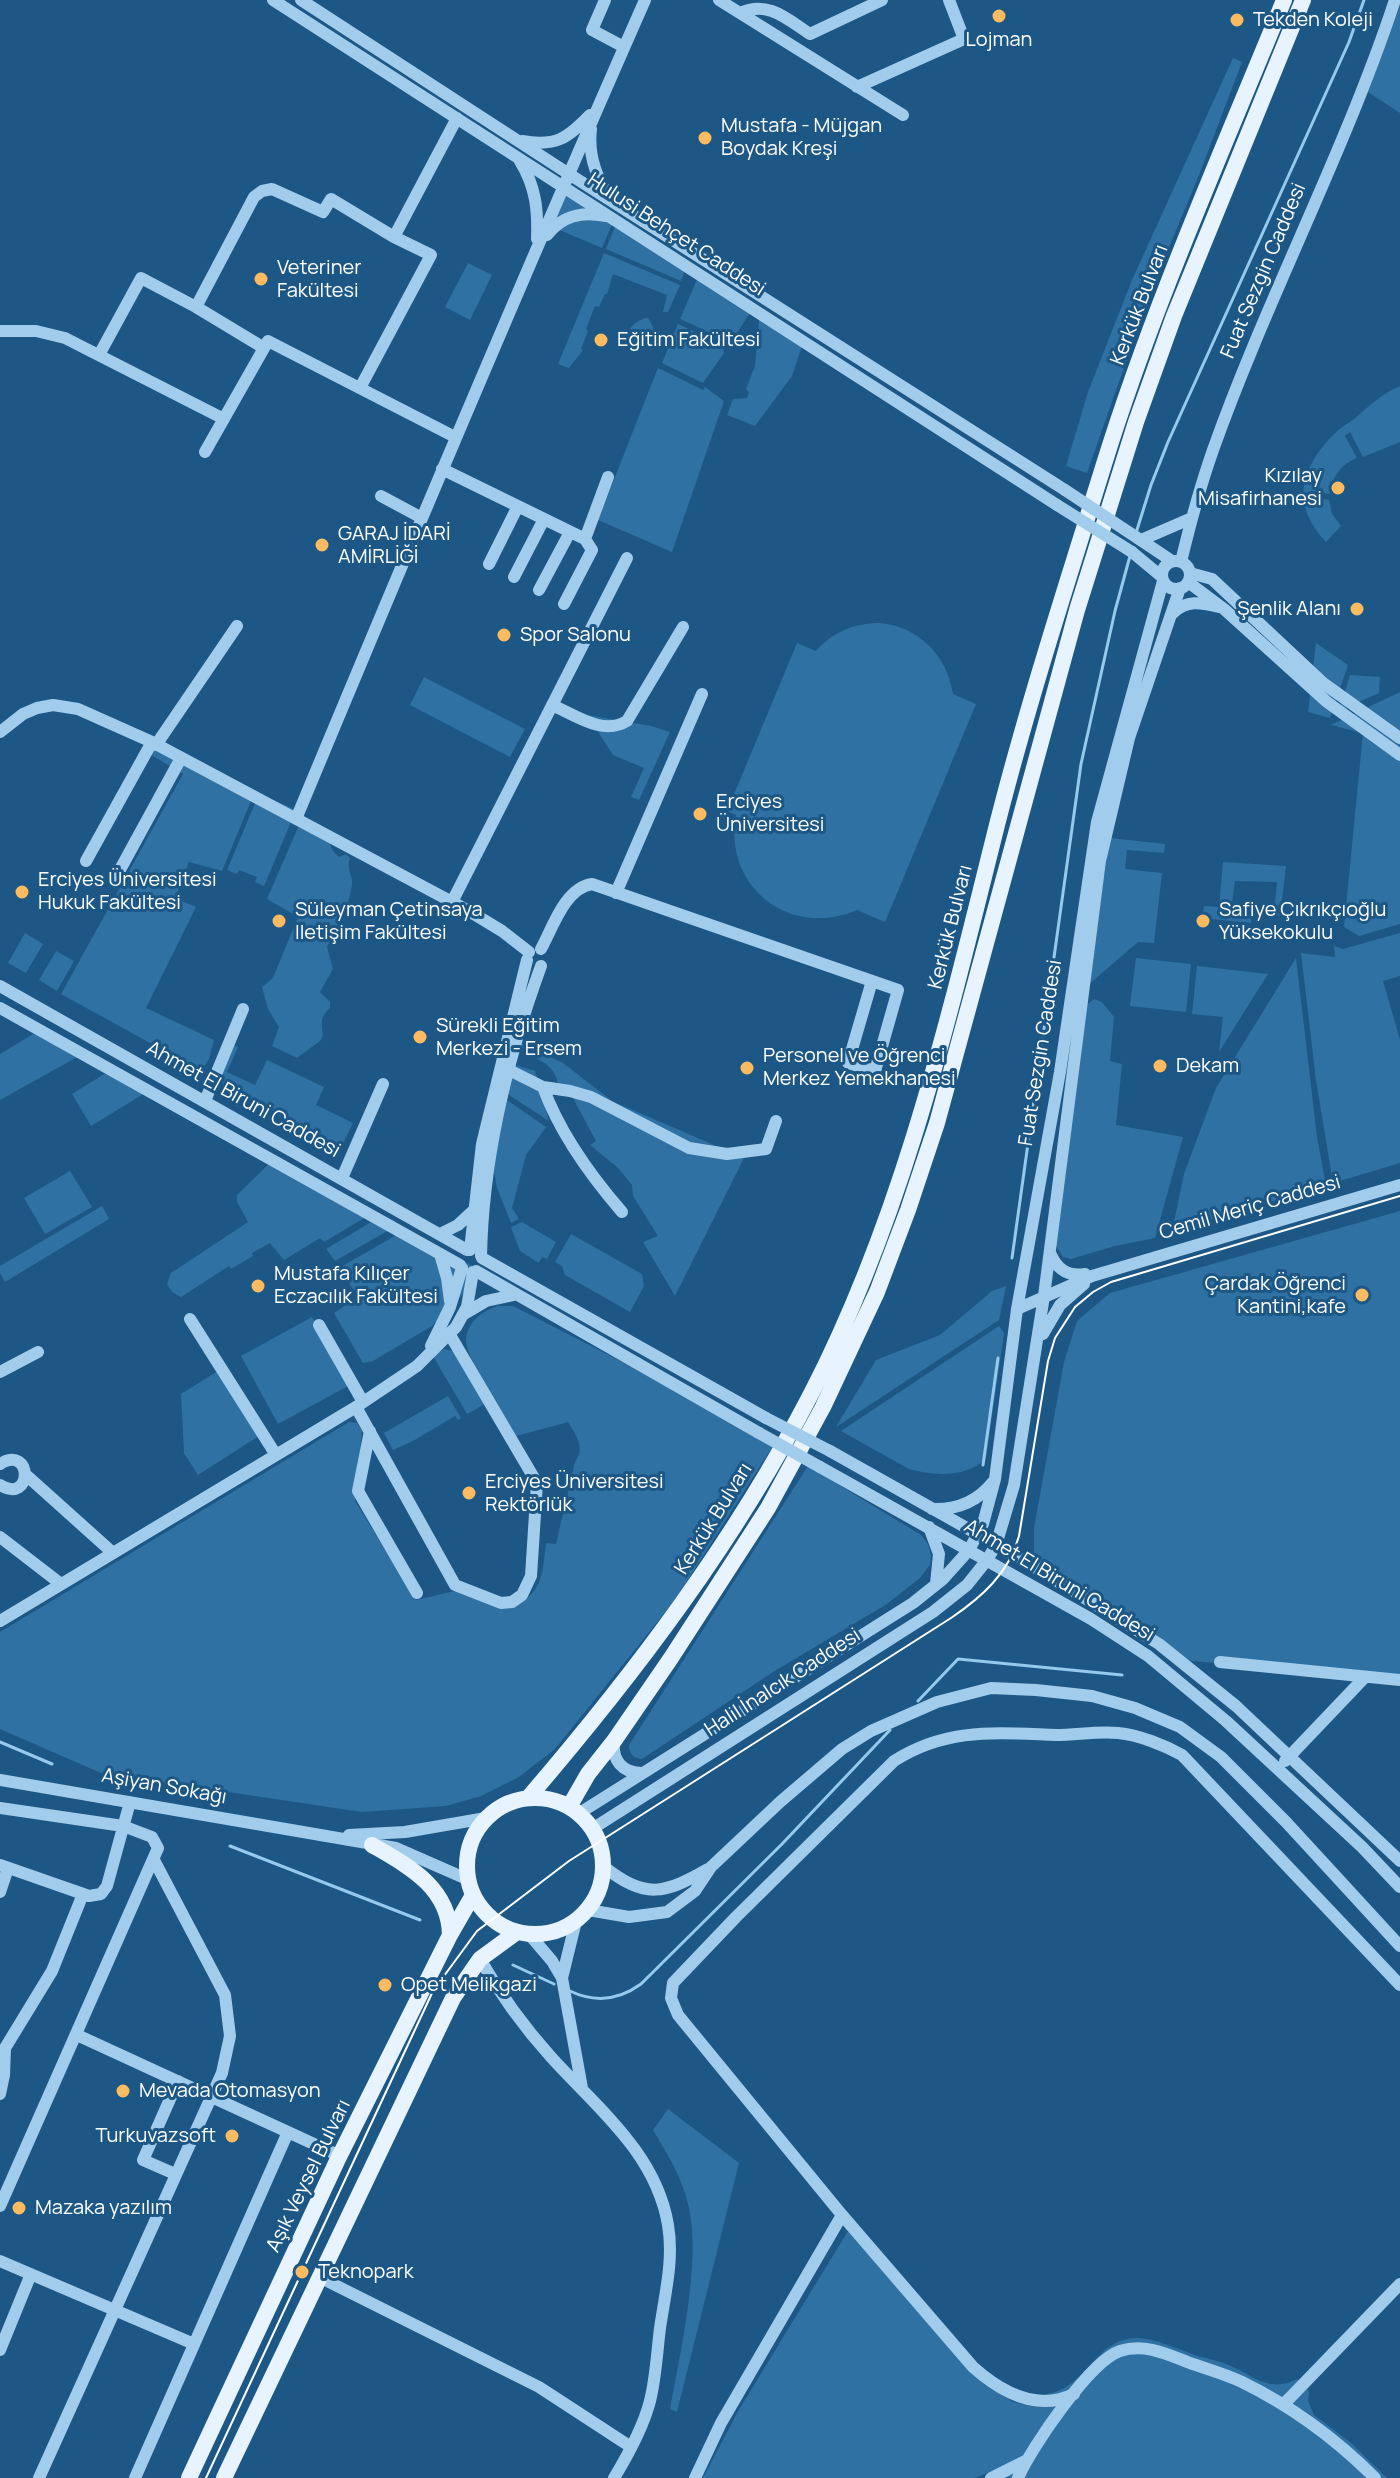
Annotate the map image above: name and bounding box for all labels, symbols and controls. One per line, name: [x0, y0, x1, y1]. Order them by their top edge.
marker: Lojman: [990, 7, 1008, 25]
place label: Tekden Koleji: [1253, 8, 1373, 32]
marker: Tekden Koleji: [1228, 11, 1246, 29]
place label: Lojman: [966, 28, 1032, 52]
place label: Mustafa - Müjgan Boydak Kreşi: [721, 114, 882, 161]
marker: Mustafa - Müjgan Boydak Kreşi: [696, 129, 714, 147]
street label: Hulusi Behçet Caddesi: [582, 168, 770, 302]
street label: Fuat Sezgin Caddesi: [1216, 180, 1312, 362]
street label: Kerkük Bulvarı: [1106, 241, 1174, 369]
place label: Veteriner Fakültesi: [277, 256, 361, 303]
marker: Veteriner Fakültesi: [252, 270, 270, 288]
place label: Eğitim Fakültesi: [617, 328, 760, 352]
marker: Eğitim Fakültesi: [592, 331, 610, 349]
place label: Kızılay Misafirhanesi: [1198, 464, 1322, 511]
marker: Kızılay Misafirhanesi: [1329, 479, 1347, 497]
place label: GARAJ İDARİ AMİRLİĞİ: [338, 522, 451, 569]
marker: GARAJ İDARİ AMİRLİĞİ: [313, 536, 331, 554]
place label: Şenlik Alanı: [1237, 597, 1341, 621]
marker: Şenlik Alanı: [1348, 600, 1366, 618]
place label: Spor Salonu: [520, 623, 631, 647]
marker: Spor Salonu: [495, 626, 513, 644]
place label: Erciyes Üniversitesi: [716, 790, 824, 837]
marker: Erciyes Üniversitesi: [691, 805, 709, 823]
street label: Kerkük Bulvarı: [924, 862, 978, 992]
place label: Erciyes Üniversitesi Hukuk Fakültesi: [38, 868, 217, 915]
marker: Erciyes Üniversitesi Hukuk Fakültesi: [13, 883, 31, 901]
place label: Süleyman Çetinsaya Iletişim Fakültesi: [295, 898, 483, 945]
place label: Safiye Çıkrıkçıoğlu Yüksekokulu: [1219, 898, 1386, 945]
marker: Süleyman Çetinsaya Iletişim Fakültesi: [270, 912, 288, 930]
marker: Safiye Çıkrıkçıoğlu Yüksekokulu: [1194, 912, 1212, 930]
street label: Fuat Sezgin Caddesi: [1014, 958, 1068, 1148]
place label: Sürekli Eğitim Merkezi - Ersem: [436, 1014, 582, 1061]
marker: Sürekli Eğitim Merkezi - Ersem: [411, 1028, 429, 1046]
street label: Ahmet El Biruni Caddesi: [142, 1037, 344, 1163]
place label: Personel ve Öğrenci Merkez Yemekhanesi: [763, 1044, 956, 1091]
place label: Dekam: [1176, 1054, 1239, 1078]
marker: Dekam: [1151, 1057, 1169, 1075]
marker: Personel ve Öğrenci Merkez Yemekhanesi: [738, 1059, 756, 1077]
street label: Cemil Meriç Caddesi: [1157, 1171, 1343, 1245]
place label: Mustafa Kılıçer Eczacılık Fakültesi: [274, 1262, 438, 1309]
place label: Çardak Öğrenci Kantini,kafe: [1205, 1272, 1346, 1319]
marker: Mustafa Kılıçer Eczacılık Fakültesi: [249, 1277, 267, 1295]
marker: Çardak Öğrenci Kantini,kafe: [1353, 1286, 1371, 1304]
street label: Kerkük Bulvarı: [670, 1459, 758, 1579]
place label: Erciyes Üniversitesi Rektörlük: [485, 1470, 664, 1517]
marker: Erciyes Üniversitesi Rektörlük: [460, 1484, 478, 1502]
street label: Ahmet El Biruni Caddesi: [959, 1515, 1159, 1647]
street label: Halil İnalcık Caddesi: [701, 1624, 865, 1742]
street label: Aşiyan Sokağı: [100, 1764, 228, 1810]
place label: Opet Melikgazi: [401, 1973, 537, 1997]
marker: Opet Melikgazi: [376, 1976, 394, 1994]
place label: Mevada Otomasyon: [139, 2079, 321, 2103]
marker: Mevada Otomasyon: [114, 2082, 132, 2100]
street label: Aşık Veysel Bulvarı: [262, 2096, 356, 2256]
place label: Turkuvazsoft: [95, 2124, 216, 2148]
marker: Turkuvazsoft: [223, 2127, 241, 2145]
place label: Mazaka yazılım: [35, 2196, 172, 2220]
marker: Mazaka yazılım: [10, 2199, 28, 2217]
place label: Teknopark: [318, 2260, 414, 2284]
marker: Teknopark: [293, 2263, 311, 2281]

